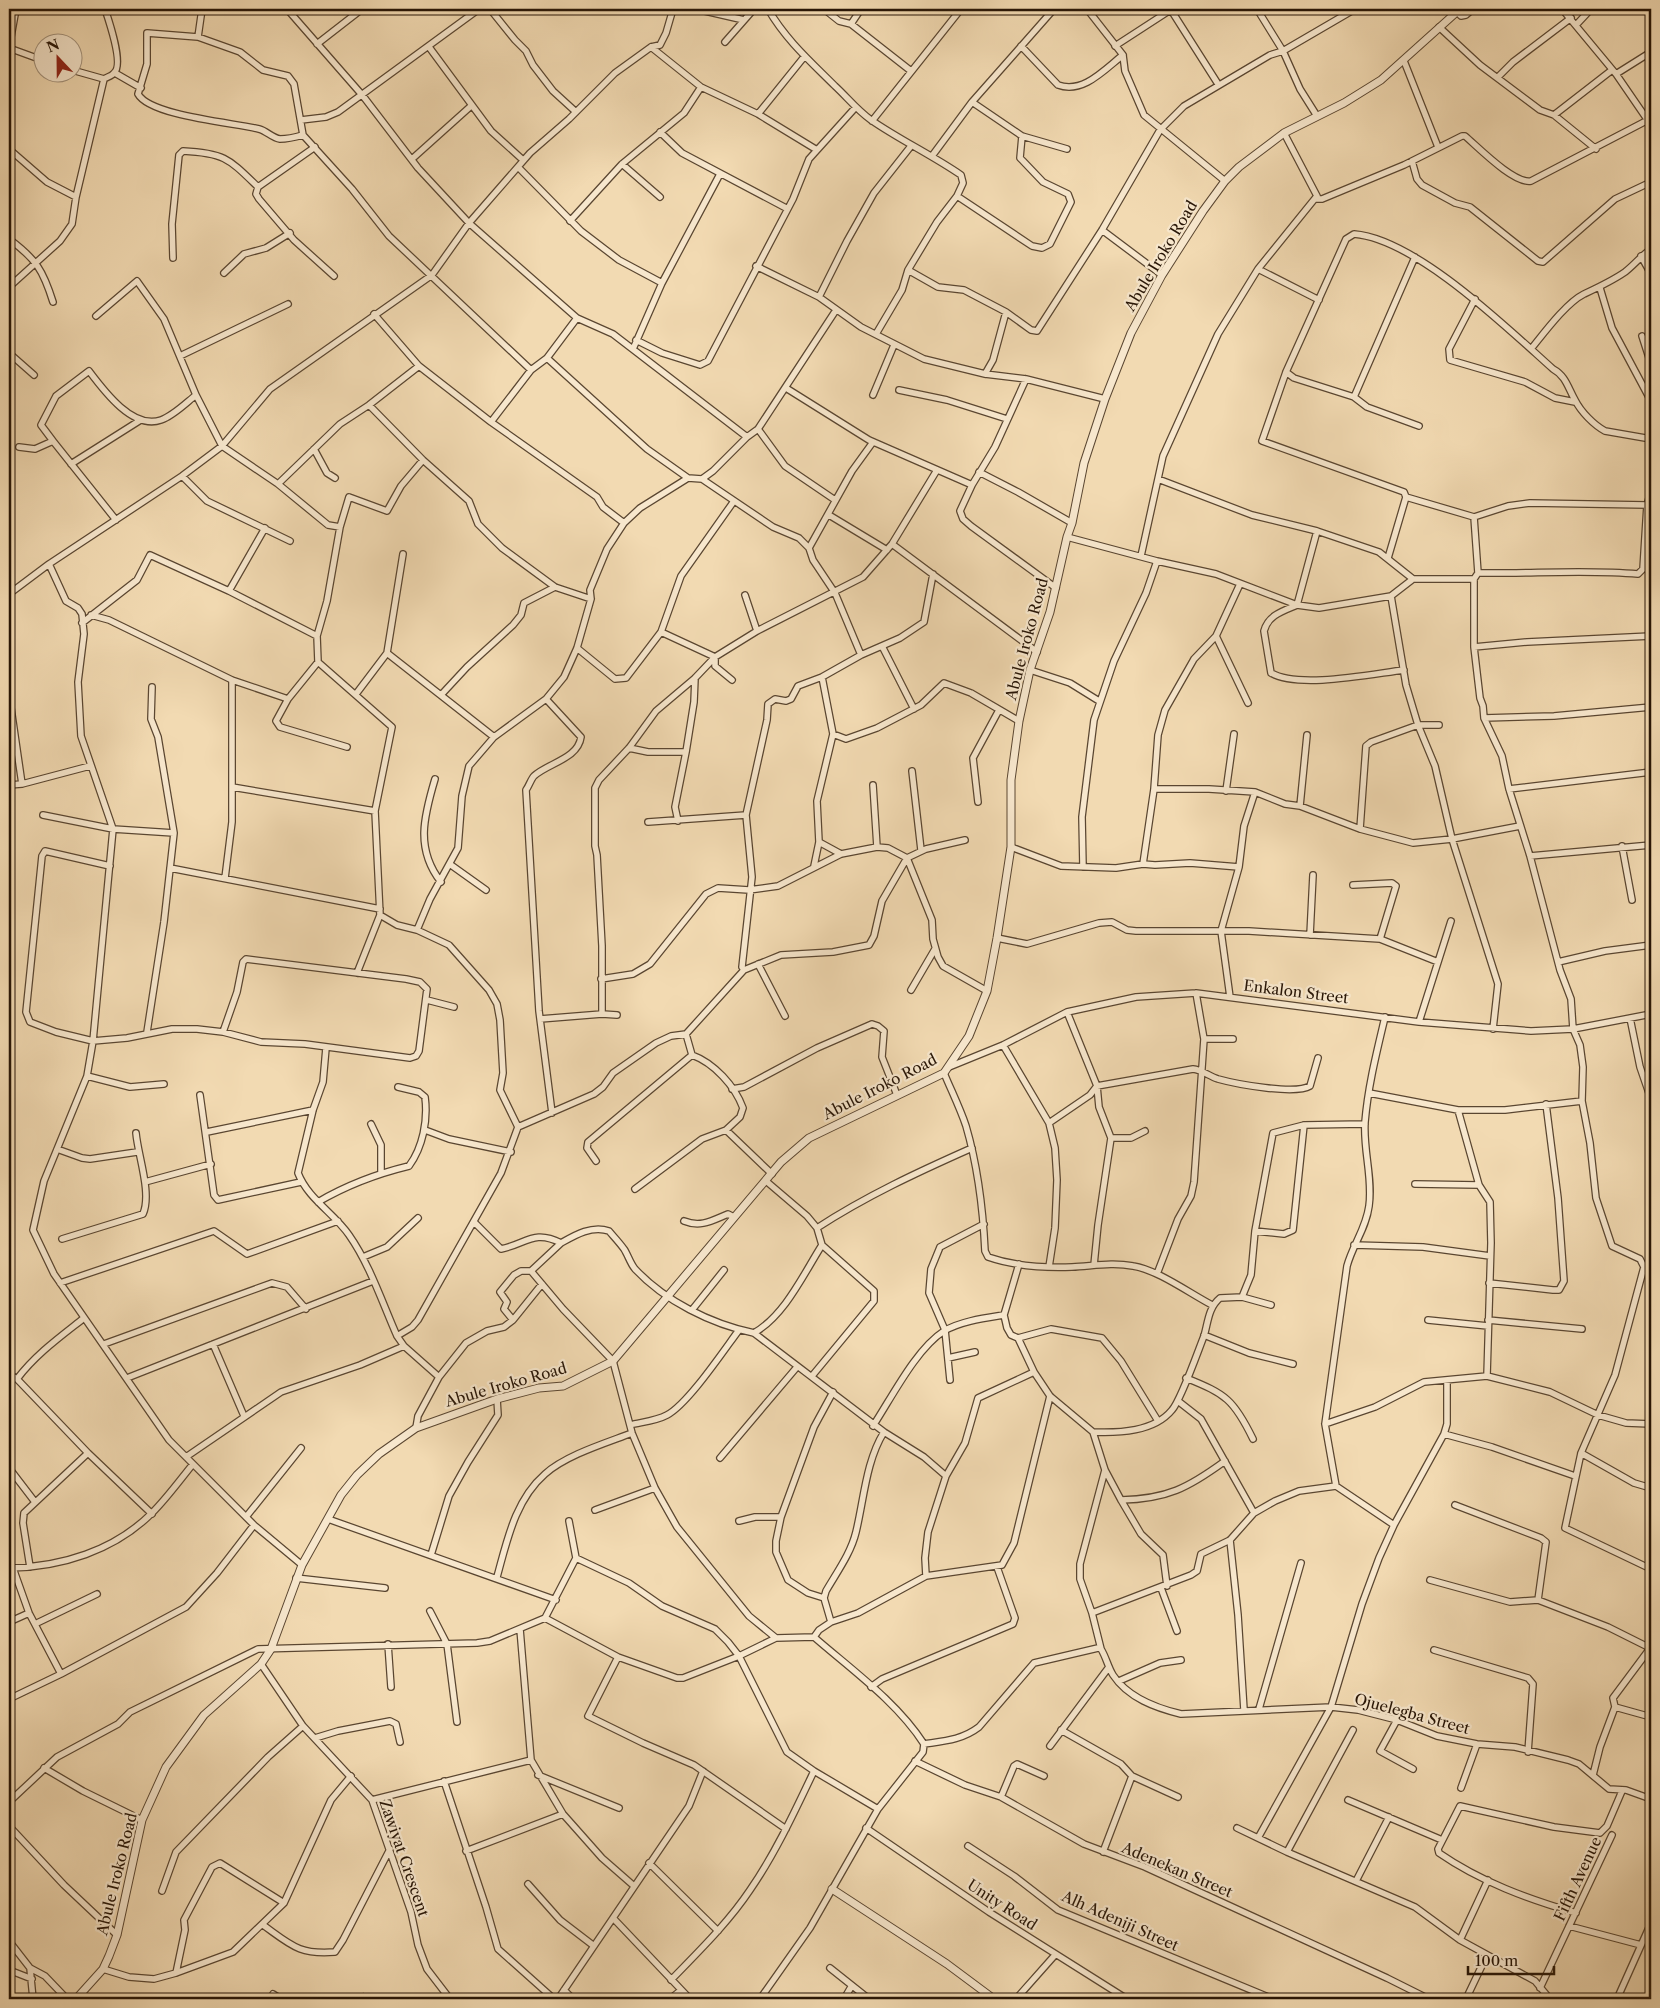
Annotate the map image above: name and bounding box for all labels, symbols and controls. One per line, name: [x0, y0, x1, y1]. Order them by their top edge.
north arrow: [32, 32, 82, 82]
text: N: [44, 35, 62, 57]
street label: Abule Iroko Road: [1120, 197, 1201, 315]
street label: Abule Iroko Road: [1001, 576, 1052, 703]
street label: Enkalon Street: [1243, 976, 1350, 1007]
street label: Abule Iroko Road: [819, 1050, 940, 1124]
street label: Abule Iroko Road: [442, 1358, 569, 1411]
street label: Ojuelegba Street: [1352, 1689, 1472, 1738]
street label: Zawiyat Crescent: [375, 1796, 434, 1920]
street label: Abule Iroko Road: [92, 1811, 141, 1938]
street label: Fifth Avenue: [1550, 1834, 1605, 1924]
street label: Adenekan Street: [1118, 1837, 1236, 1902]
street label: Unity Road: [964, 1875, 1041, 1934]
street label: Alh Adeniji Street: [1058, 1886, 1182, 1955]
scale bar: [1468, 1943, 1554, 1975]
text: 100 m: [1475, 1951, 1518, 1970]

